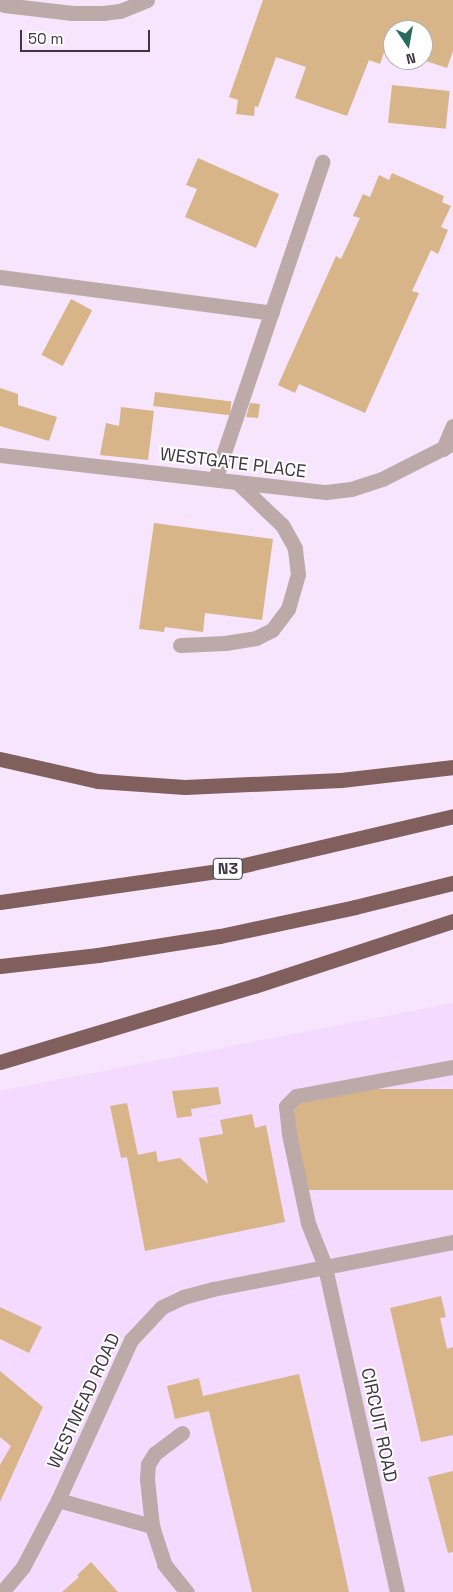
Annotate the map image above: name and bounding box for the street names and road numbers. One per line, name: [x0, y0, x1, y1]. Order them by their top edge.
street label: WESTGATE PLACE: [159, 443, 307, 483]
road number: N3: [212, 856, 244, 882]
street label: WESTMEAD ROAD: [43, 1330, 125, 1472]
street label: CIRCUIT ROAD: [356, 1366, 402, 1484]

